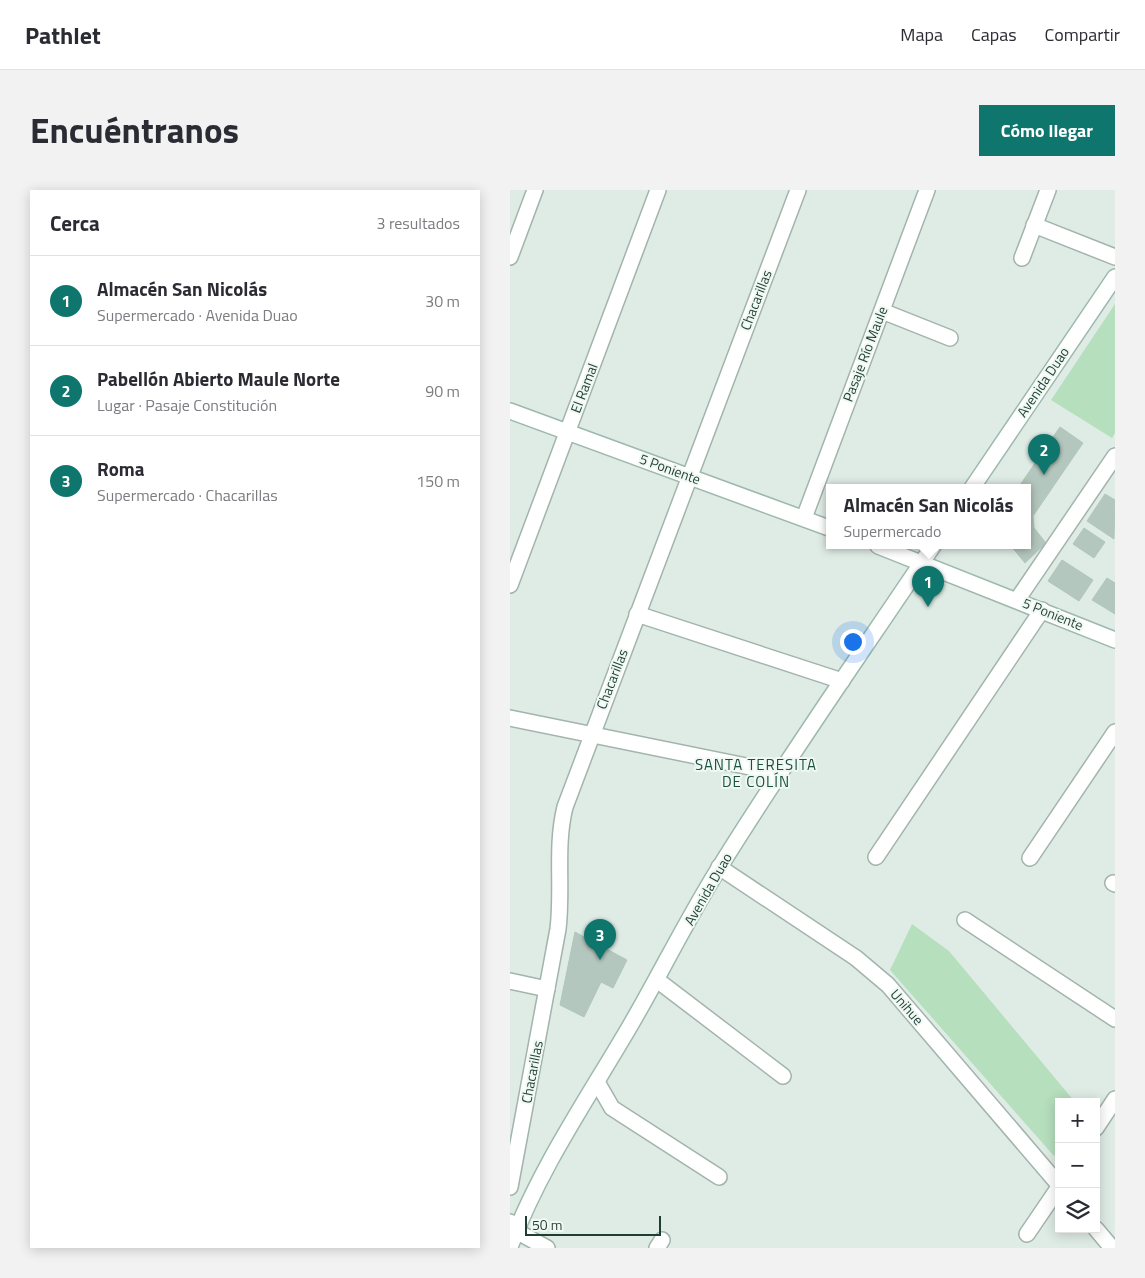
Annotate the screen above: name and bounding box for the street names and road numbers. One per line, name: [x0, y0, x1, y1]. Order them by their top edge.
street label: Chacarillas: [734, 267, 777, 333]
street label: Pasaje Río Maule: [837, 303, 892, 405]
street label: Avenida Duao: [1011, 342, 1074, 421]
street label: El Ramal: [564, 360, 603, 416]
street label: 5 Poniente: [637, 448, 704, 489]
street label: 5 Poniente: [1020, 592, 1087, 635]
street label: Chacarillas: [590, 646, 633, 712]
street label: Avenida Duao: [678, 849, 737, 929]
street label: Unihue: [886, 984, 929, 1029]
street label: Chacarillas: [515, 1039, 548, 1105]

